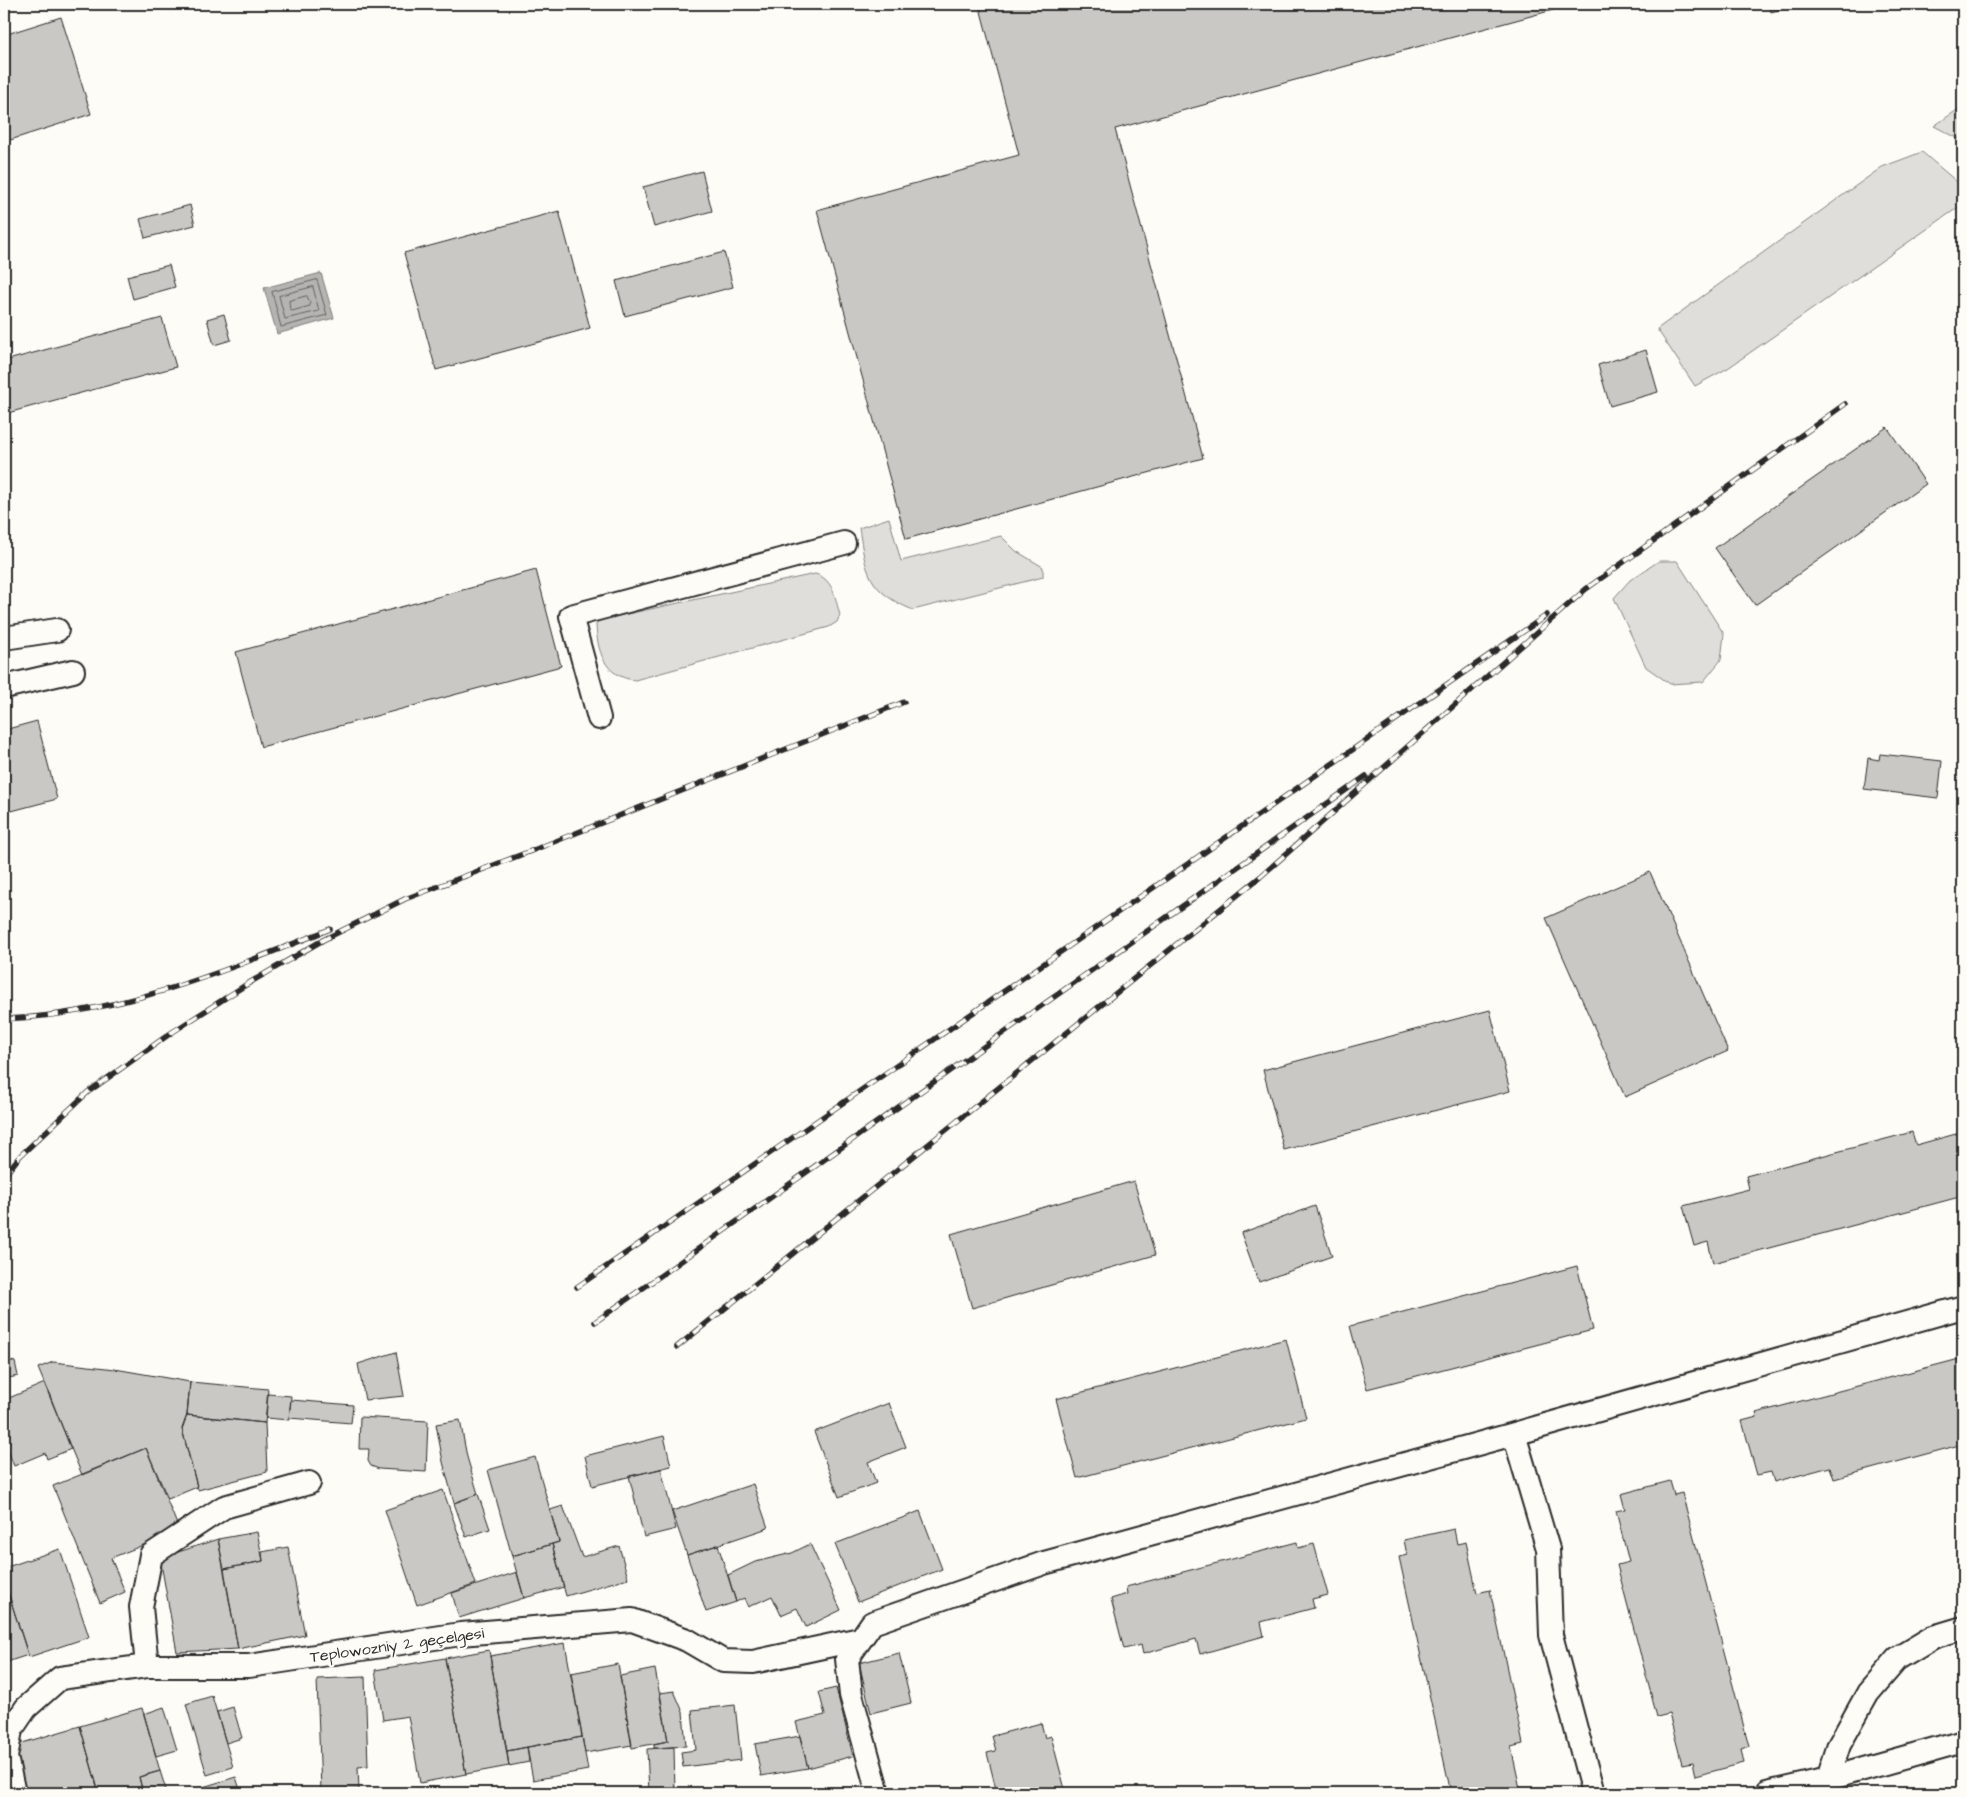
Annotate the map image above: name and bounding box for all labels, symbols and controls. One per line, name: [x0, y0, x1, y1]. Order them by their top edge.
street label: Teplowozniy 2 geçelgesi: [309, 1622, 486, 1669]

